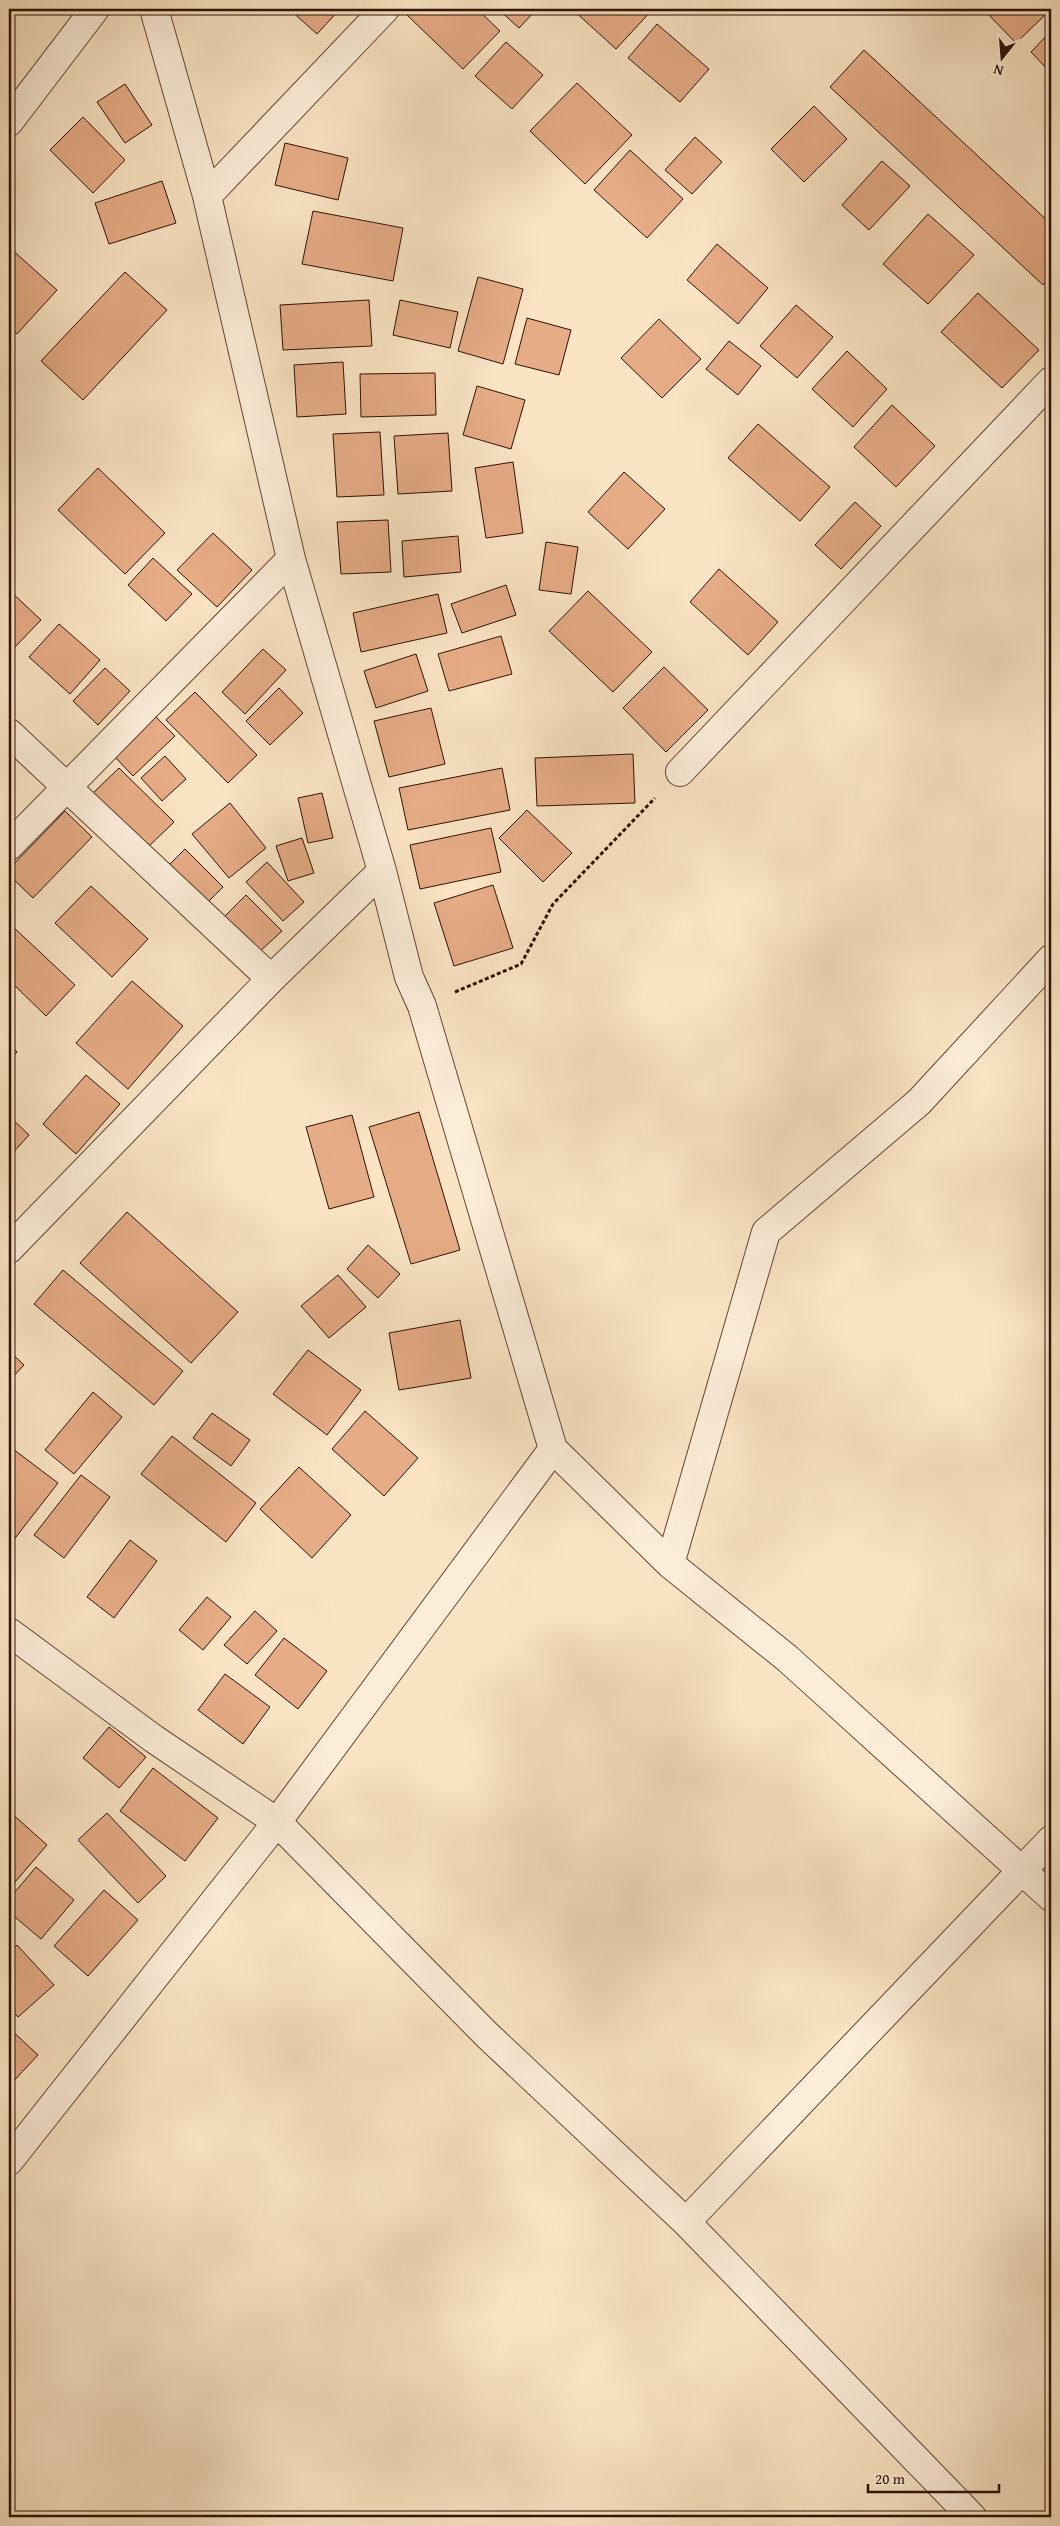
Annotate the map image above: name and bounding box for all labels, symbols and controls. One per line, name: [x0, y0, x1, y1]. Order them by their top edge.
north arrow: [978, 32, 1028, 82]
text: N: [990, 59, 1006, 81]
scale bar: [868, 2461, 999, 2493]
text: 20 m: [875, 2468, 906, 2489]

